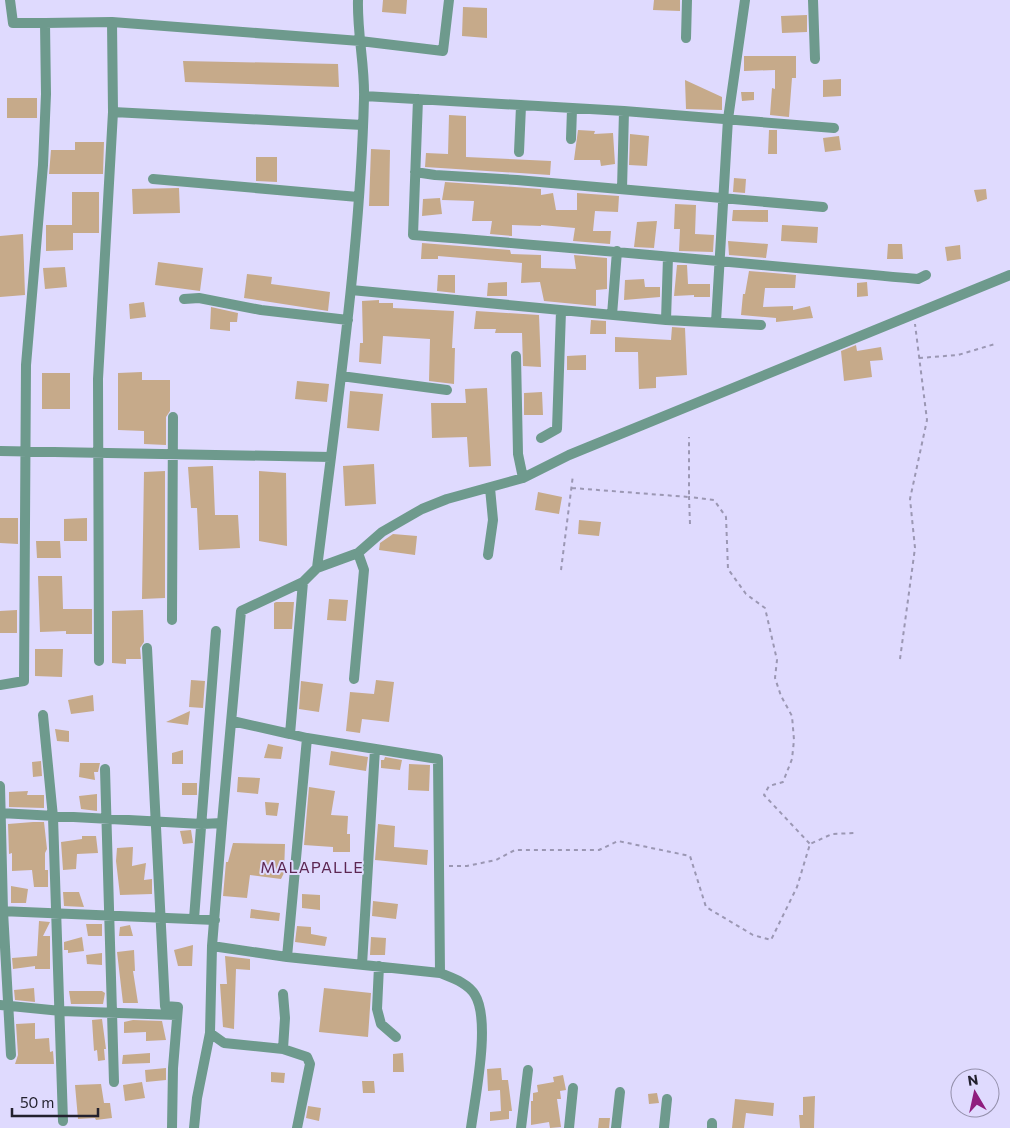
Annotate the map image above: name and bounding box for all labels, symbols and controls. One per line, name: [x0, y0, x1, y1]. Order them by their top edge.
district label: MALAPALLE: [260, 857, 364, 876]
north arrow: [950, 1068, 1000, 1118]
text: N: [966, 1070, 979, 1089]
scale bar: [12, 1086, 99, 1118]
text: 50 m: [20, 1093, 54, 1111]

